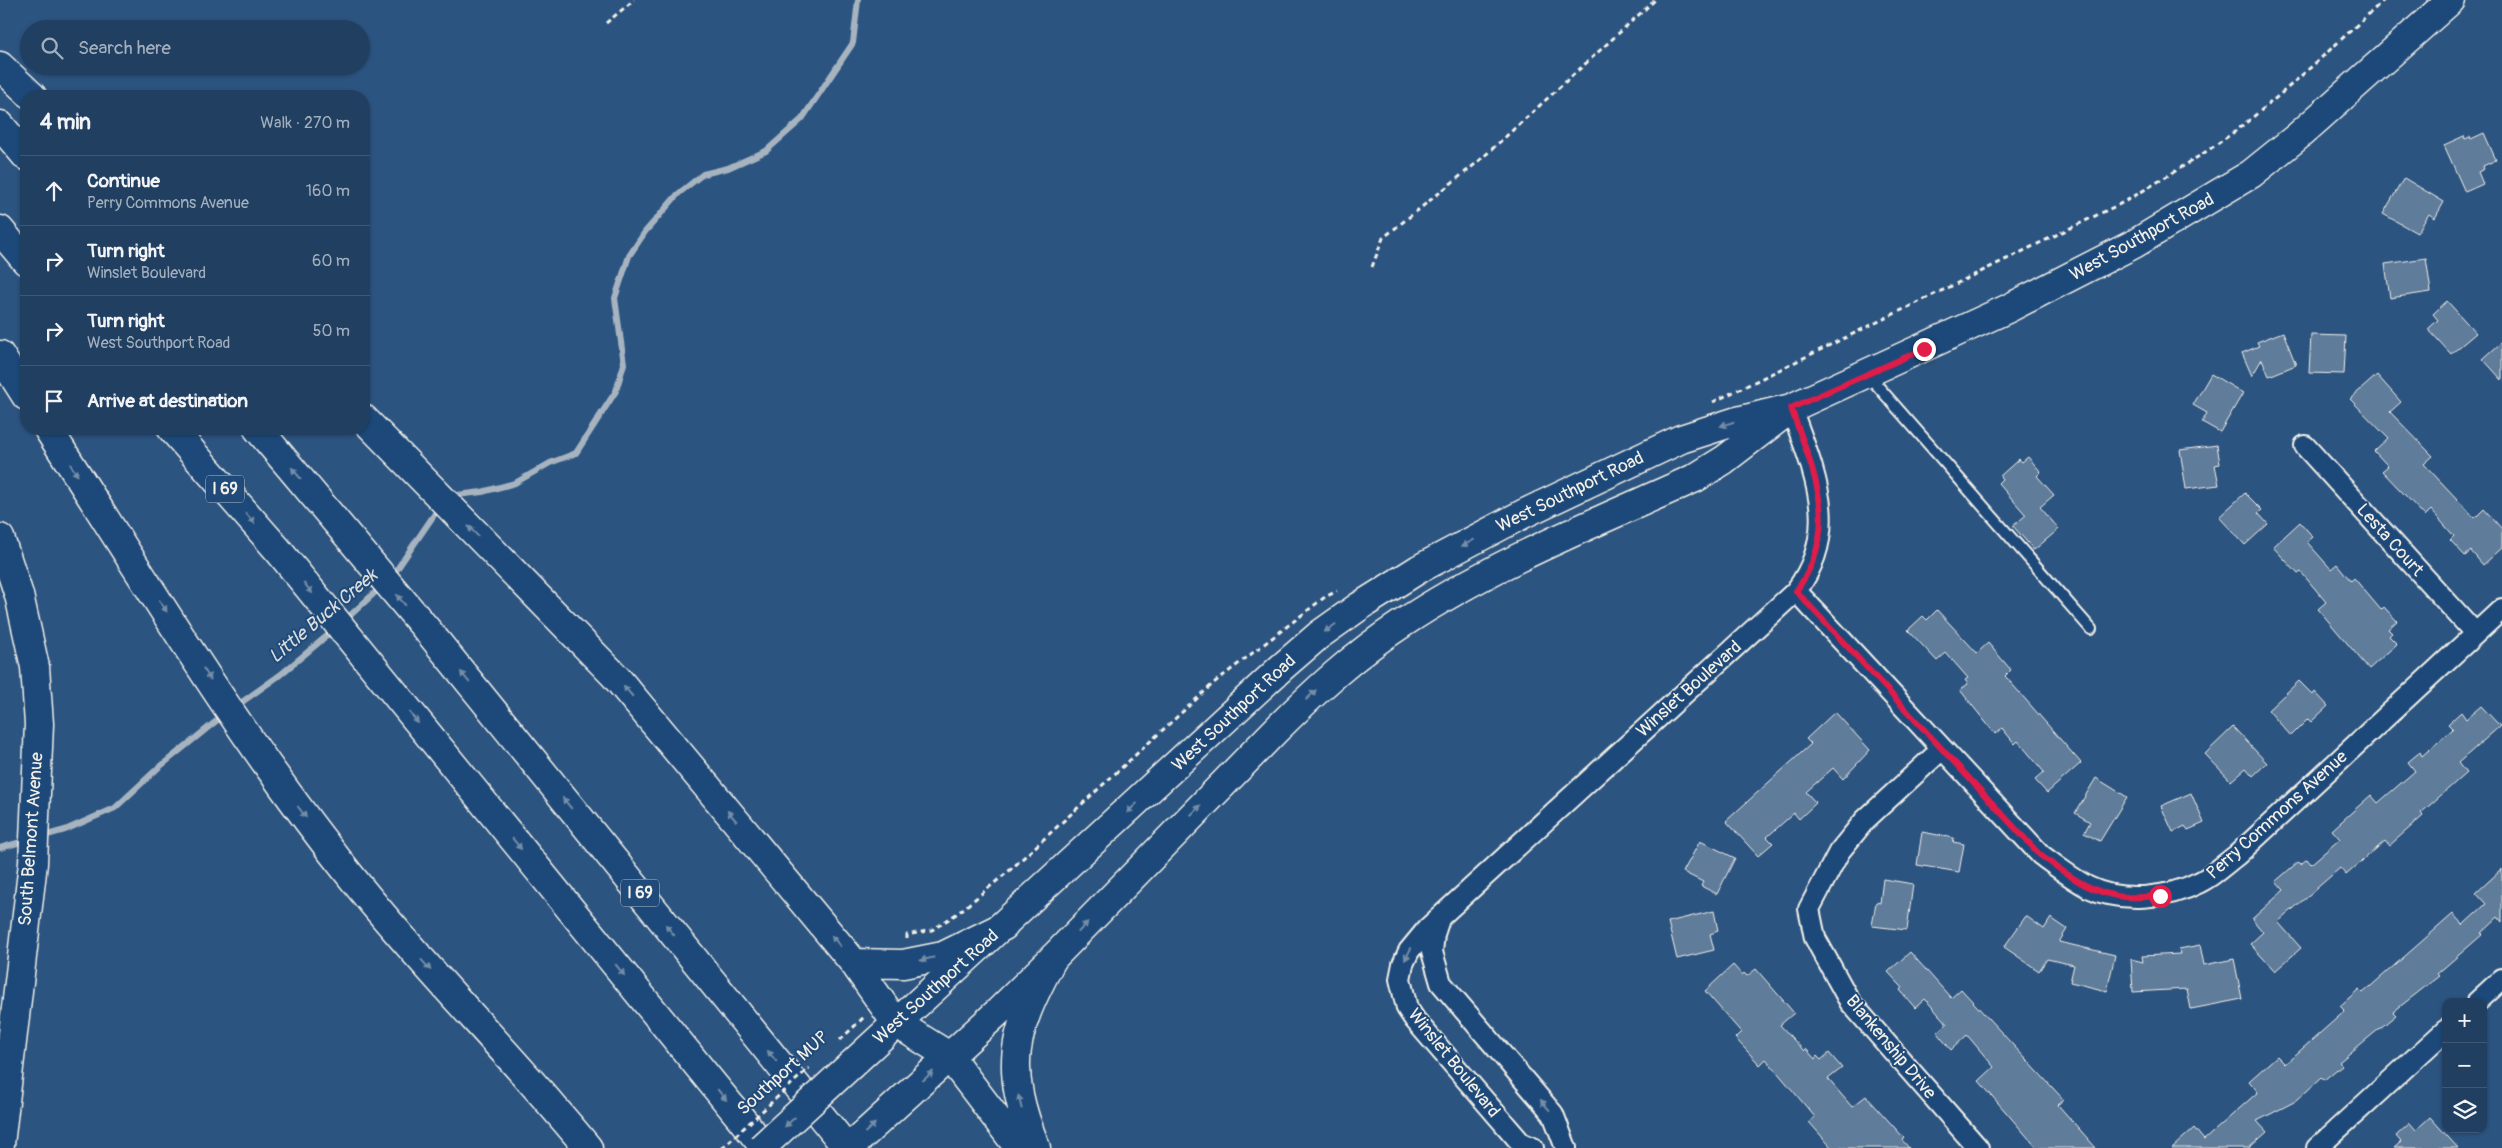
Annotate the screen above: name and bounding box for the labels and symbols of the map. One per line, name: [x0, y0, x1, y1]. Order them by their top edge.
street label: West Southport Road: [2066, 188, 2218, 286]
route end: [1913, 338, 1936, 361]
one-way arrow: [1719, 421, 1734, 429]
street label: West Southport Road: [1492, 446, 1648, 538]
one-way arrow: [69, 463, 79, 476]
one-way arrow: [290, 468, 302, 480]
road number: I 69: [206, 476, 244, 502]
street label: Lesta Court: [2351, 499, 2429, 582]
one-way arrow: [245, 512, 256, 525]
one-way arrow: [467, 525, 479, 537]
one-way arrow: [1461, 539, 1476, 547]
water label: Little Buck Creek: [264, 562, 384, 668]
one-way arrow: [303, 581, 314, 594]
one-way arrow: [396, 593, 407, 606]
one-way arrow: [158, 599, 167, 613]
one-way arrow: [1323, 623, 1337, 633]
street label: Winslet Boulevard: [1632, 636, 1746, 742]
street label: West Southport Road: [1167, 650, 1301, 776]
one-way arrow: [202, 668, 212, 681]
one-way arrow: [459, 671, 470, 684]
one-way arrow: [623, 685, 634, 698]
one-way arrow: [1305, 689, 1317, 701]
one-way arrow: [408, 711, 419, 724]
street label: Perry Commons Avenue: [2202, 745, 2352, 884]
street label: South Belmont Avenue: [13, 751, 49, 927]
one-way arrow: [562, 797, 573, 810]
one-way arrow: [1126, 802, 1138, 813]
one-way arrow: [1190, 804, 1202, 816]
one-way arrow: [296, 805, 307, 818]
one-way arrow: [727, 810, 738, 823]
one-way arrow: [511, 837, 522, 850]
road number: I 69: [621, 880, 659, 906]
route start: [2149, 885, 2172, 908]
one-way arrow: [1077, 921, 1089, 933]
one-way arrow: [664, 923, 675, 936]
street label: West Southport Road: [868, 924, 1004, 1050]
one-way arrow: [830, 936, 842, 948]
one-way arrow: [1404, 946, 1412, 961]
one-way arrow: [920, 955, 935, 963]
one-way arrow: [420, 959, 432, 971]
one-way arrow: [614, 963, 625, 976]
street label: Blankenship Drive: [1841, 990, 1941, 1104]
street label: Winslet Boulevard: [1403, 1004, 1505, 1122]
street label: Southport MUP: [732, 1026, 834, 1120]
one-way arrow: [766, 1050, 777, 1063]
one-way arrow: [921, 1070, 933, 1082]
one-way arrow: [717, 1089, 728, 1102]
one-way arrow: [1016, 1094, 1024, 1109]
one-way arrow: [1539, 1098, 1550, 1111]
one-way arrow: [784, 1116, 796, 1128]
one-way arrow: [864, 1122, 876, 1134]

